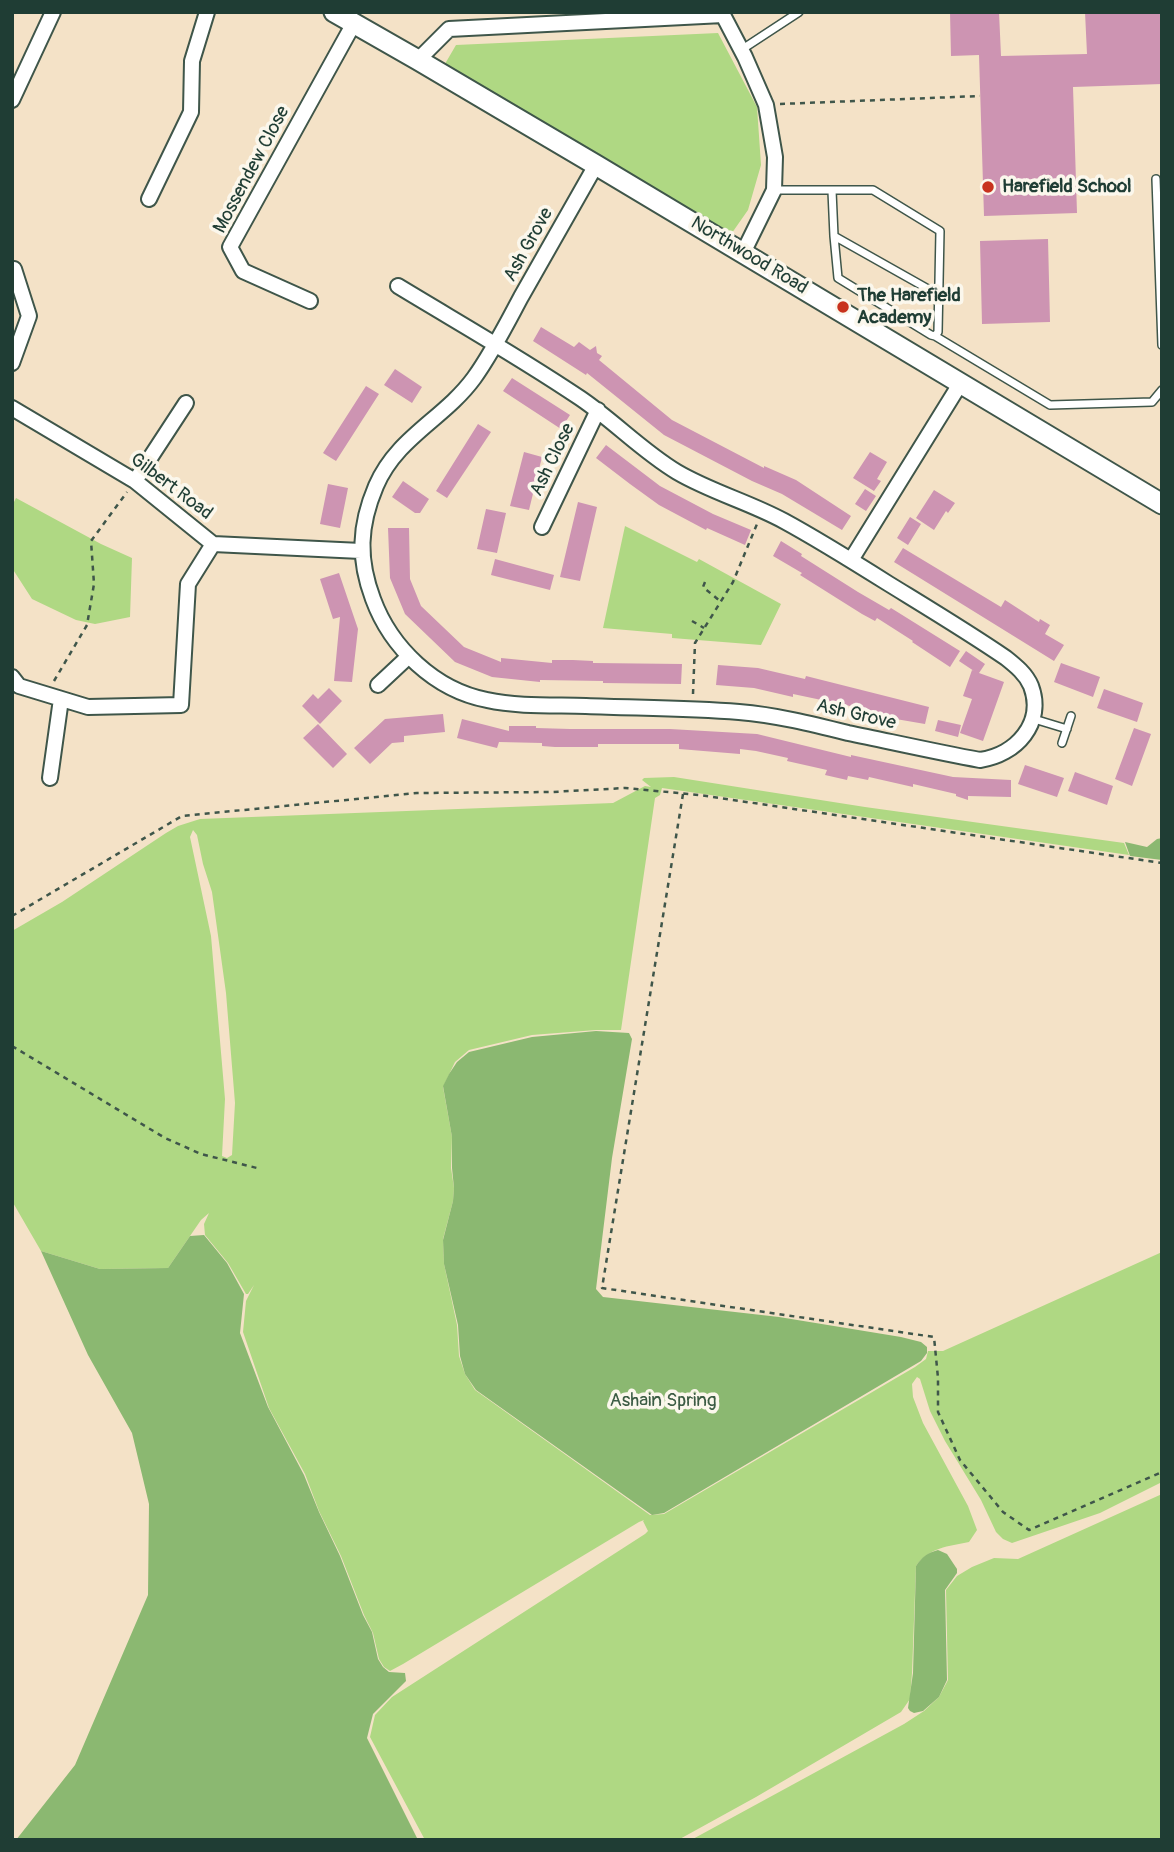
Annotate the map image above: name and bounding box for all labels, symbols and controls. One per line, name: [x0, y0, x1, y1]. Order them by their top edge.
street label: Mossendew Close: [209, 103, 295, 237]
place label: Harefield School: [1002, 176, 1132, 198]
marker: Harefield School: [980, 179, 996, 195]
street label: Ash Grove: [499, 204, 559, 286]
street label: Northwood Road: [686, 212, 812, 300]
place label: The Harefield Academy: [857, 285, 961, 329]
marker: The Harefield Academy: [835, 299, 851, 315]
street label: Ash Close: [526, 420, 580, 500]
street label: Gilbert Road: [125, 449, 217, 525]
street label: Ash Grove: [814, 695, 898, 735]
park label: Ashain Spring: [610, 1390, 716, 1412]

